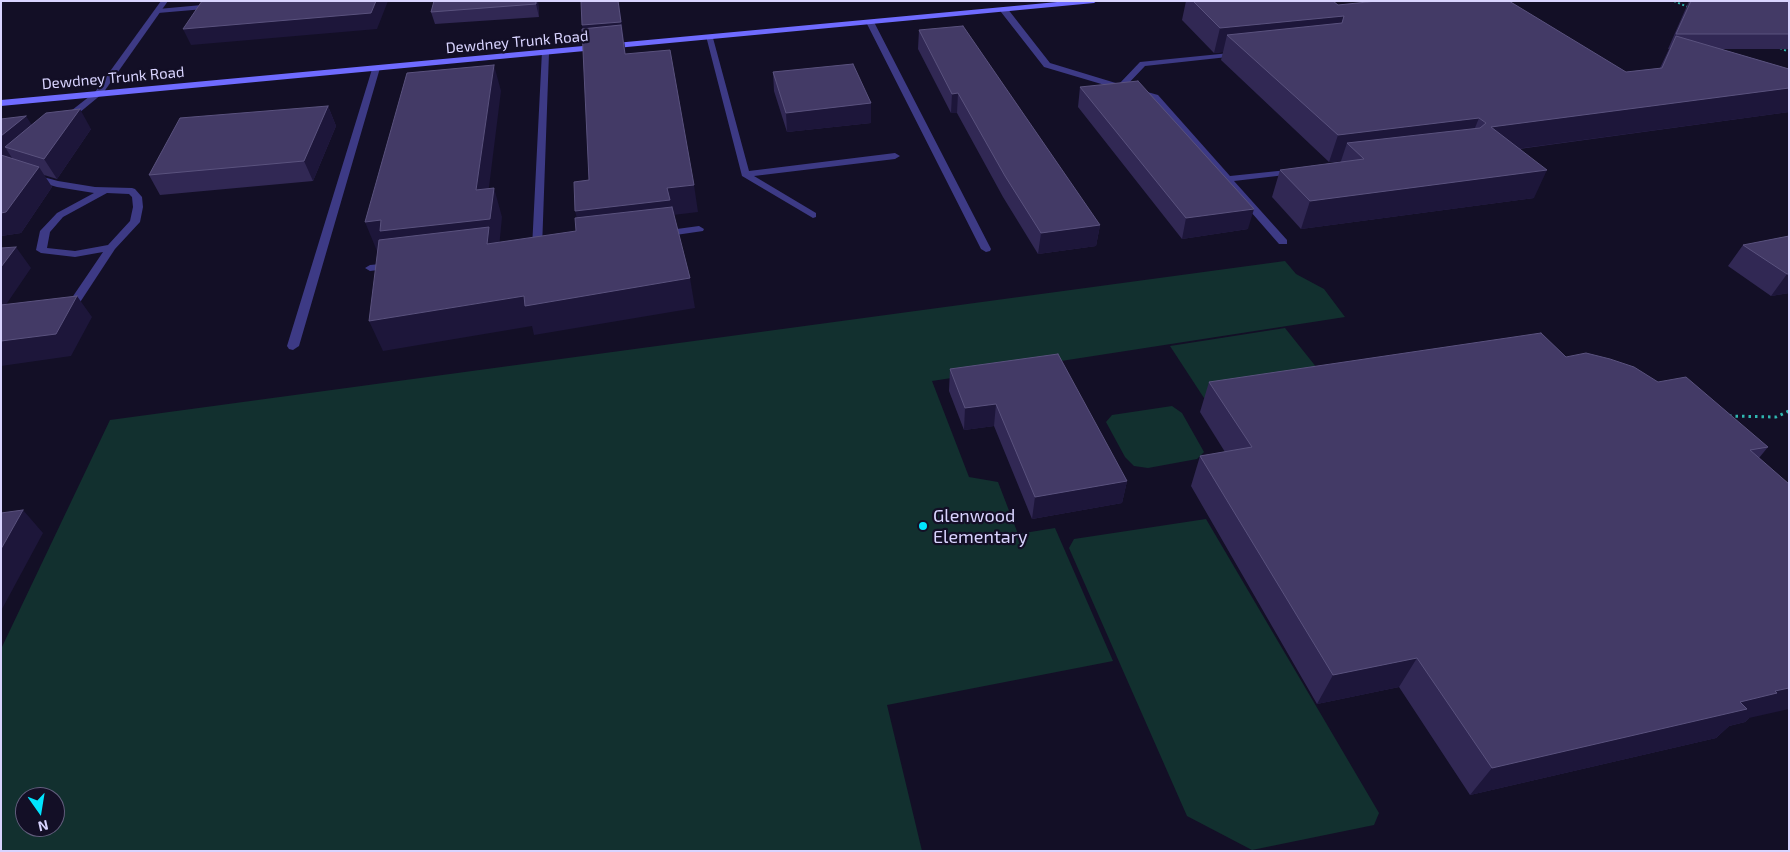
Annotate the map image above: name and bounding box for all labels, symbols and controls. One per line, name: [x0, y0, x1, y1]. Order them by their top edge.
street label: Dewdney Trunk Road: [445, 27, 589, 57]
street label: Dewdney Trunk Road: [41, 63, 185, 93]
place label: Glenwood Elementary: [933, 505, 1027, 548]
marker: Glenwood Elementary: [917, 520, 929, 532]
north arrow: [15, 787, 65, 837]
text: N: [36, 817, 50, 836]

